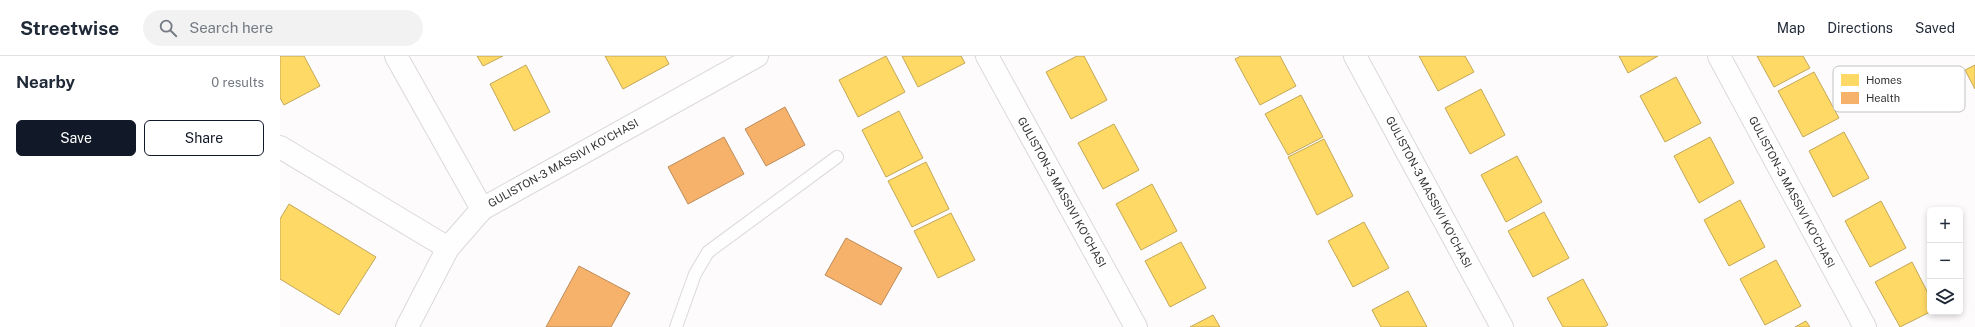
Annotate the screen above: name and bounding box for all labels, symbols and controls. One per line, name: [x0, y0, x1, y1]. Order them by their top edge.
search box: [143, 10, 423, 46]
text: Streetwise: [20, 17, 119, 39]
icon: search: [157, 17, 179, 39]
text: Search here: [189, 19, 273, 36]
text: Map: [1777, 20, 1805, 36]
text: Directions: [1827, 20, 1893, 36]
text: Saved: [1915, 20, 1955, 36]
legend: [1833, 66, 1965, 112]
text: Nearby: [16, 72, 75, 92]
text: Homes: [1866, 74, 1902, 86]
text: 0 results: [211, 75, 264, 90]
text: Health: [1866, 92, 1900, 104]
street label: GULISTON-3 MASSIVI KO'CHASI: [1384, 114, 1474, 270]
street label: GULISTON-3 MASSIVI KO'CHASI: [1747, 114, 1837, 270]
street label: GULISTON-3 MASSIVI KO'CHASI: [1016, 115, 1108, 269]
street label: GULISTON-3 MASSIVI KO'CHASI: [486, 117, 640, 209]
button: Save: [16, 120, 136, 156]
button: Share: [144, 120, 264, 156]
map controls: [1927, 207, 1963, 315]
button: +: [1927, 207, 1963, 243]
button: −: [1927, 243, 1963, 279]
button: layers: [1927, 279, 1963, 315]

